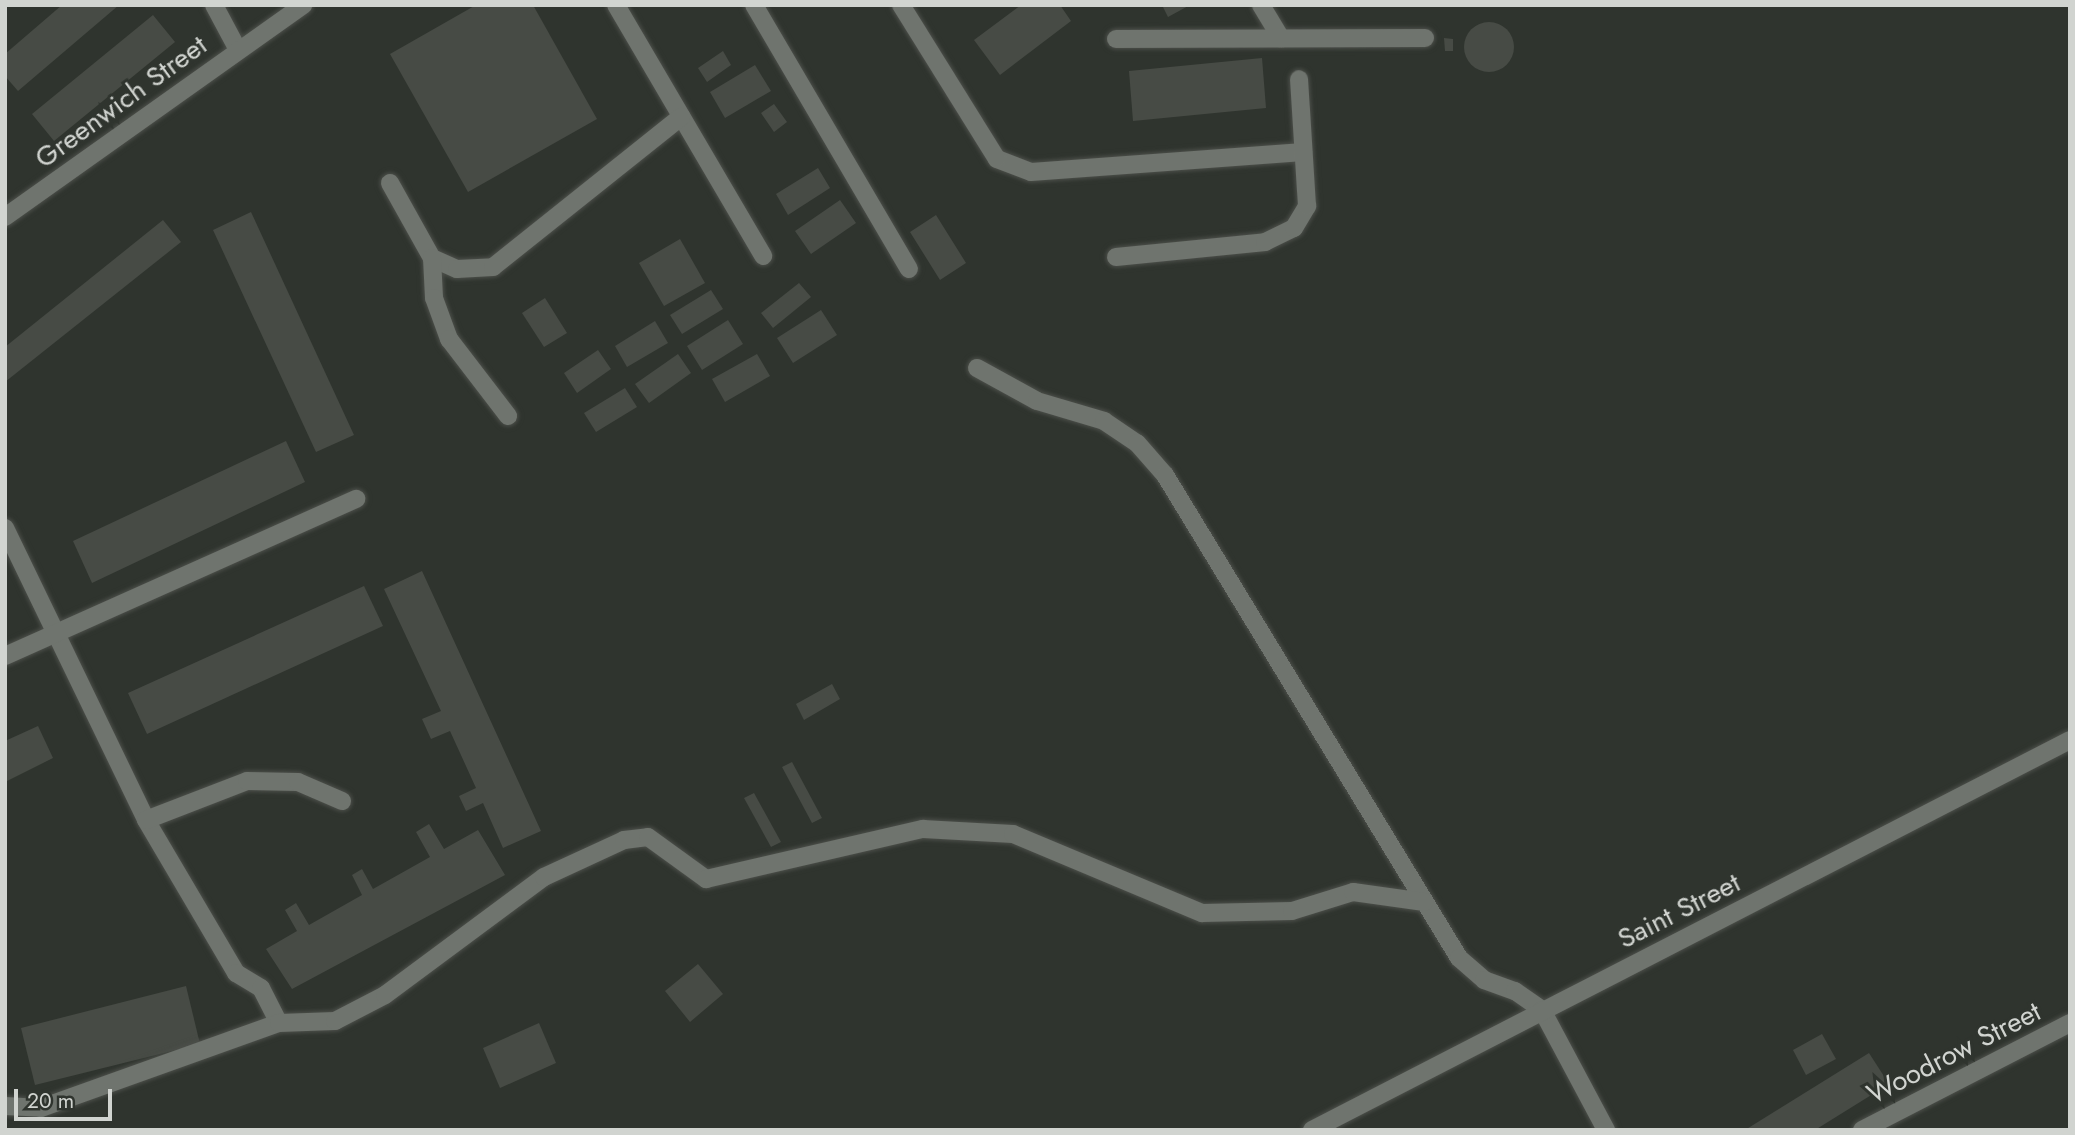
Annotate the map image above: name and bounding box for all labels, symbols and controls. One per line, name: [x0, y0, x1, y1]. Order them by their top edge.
street label: Greenwich Street: [29, 28, 213, 176]
street label: Saint Street: [1612, 866, 1746, 956]
street label: Woodrow Street: [1862, 995, 2046, 1111]
scale bar: [18, 1076, 116, 1120]
text: 20 m: [27, 1086, 74, 1116]

